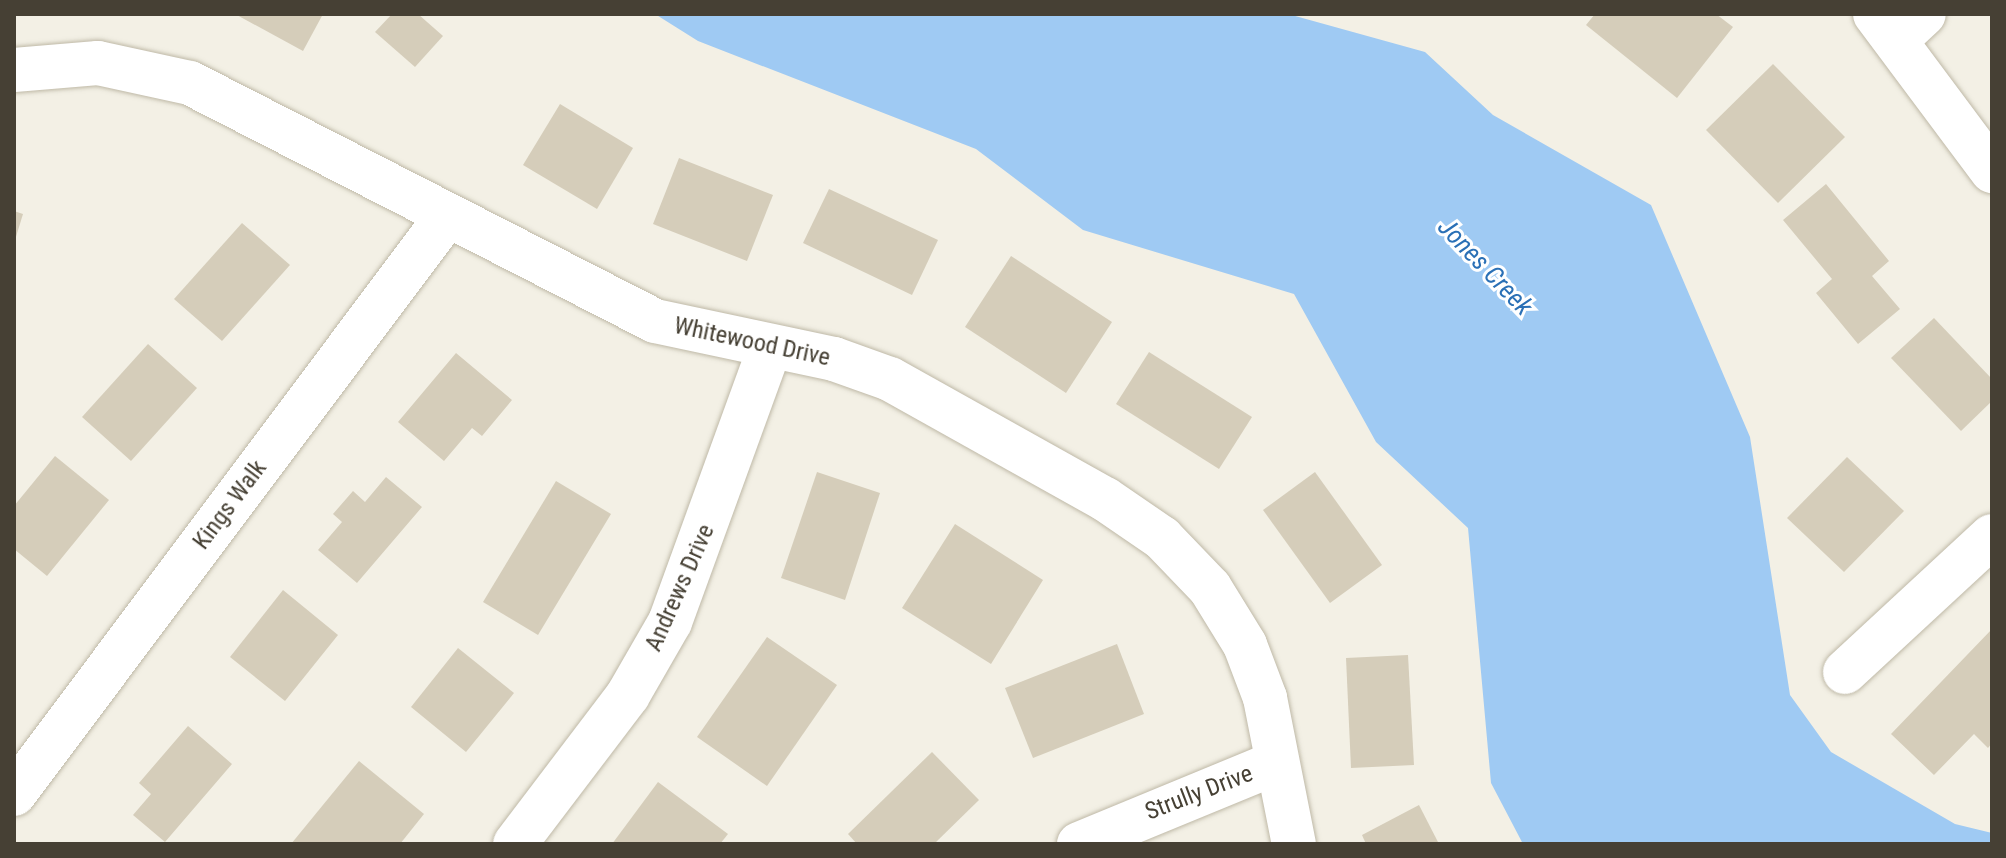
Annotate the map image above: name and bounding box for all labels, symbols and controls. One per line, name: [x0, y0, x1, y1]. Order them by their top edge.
water label: Jones Creek: [1431, 212, 1539, 322]
street label: Whitewood Drive: [671, 311, 833, 373]
street label: Kings Walk: [187, 455, 273, 555]
street label: Andrews Drive: [639, 520, 721, 656]
street label: Strully Drive: [1141, 759, 1257, 827]

